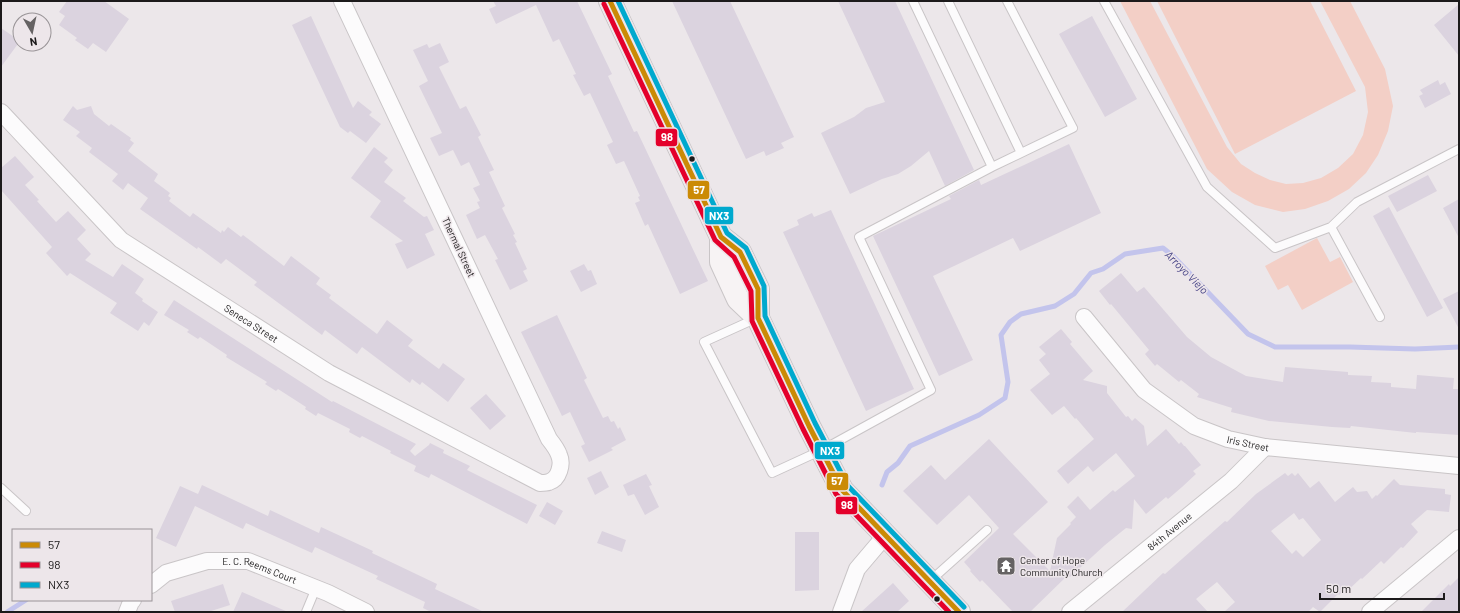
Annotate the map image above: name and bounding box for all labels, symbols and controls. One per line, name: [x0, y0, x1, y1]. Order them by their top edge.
north arrow: [12, 12, 52, 52]
text: N: [29, 35, 38, 49]
line badge: 98: [655, 128, 678, 147]
text: 98: [661, 130, 673, 143]
unlabelled marker: [687, 154, 697, 164]
line badge: 57: [687, 180, 710, 200]
text: 57: [693, 183, 705, 196]
line badge: NX3: [704, 206, 734, 225]
text: NX3: [709, 209, 729, 222]
street label: Thermal Street: [440, 215, 478, 279]
water label: Arroyo Viejo: [1163, 248, 1211, 296]
street label: Seneca Street: [222, 302, 281, 345]
street label: Iris Street: [1226, 433, 1270, 453]
line badge: NX3: [814, 441, 845, 460]
text: NX3: [820, 444, 840, 457]
line badge: 57: [826, 472, 849, 491]
text: 57: [831, 474, 843, 487]
line badge: 98: [835, 496, 858, 515]
text: 98: [841, 498, 853, 511]
street label: 84th Avenue: [1145, 510, 1194, 553]
legend: [12, 529, 152, 601]
text: 57: [48, 537, 60, 551]
place label: Center of Hope Community Church: [1020, 554, 1103, 578]
street label: E. C. Reems Court: [222, 555, 299, 586]
temple icon: Center of Hope Community Church: [995, 555, 1017, 577]
text: 98: [48, 557, 61, 571]
scale bar: [1320, 575, 1444, 601]
text: NX3: [48, 577, 69, 591]
text: 50 m: [1326, 581, 1351, 595]
unlabelled marker: [932, 594, 942, 604]

